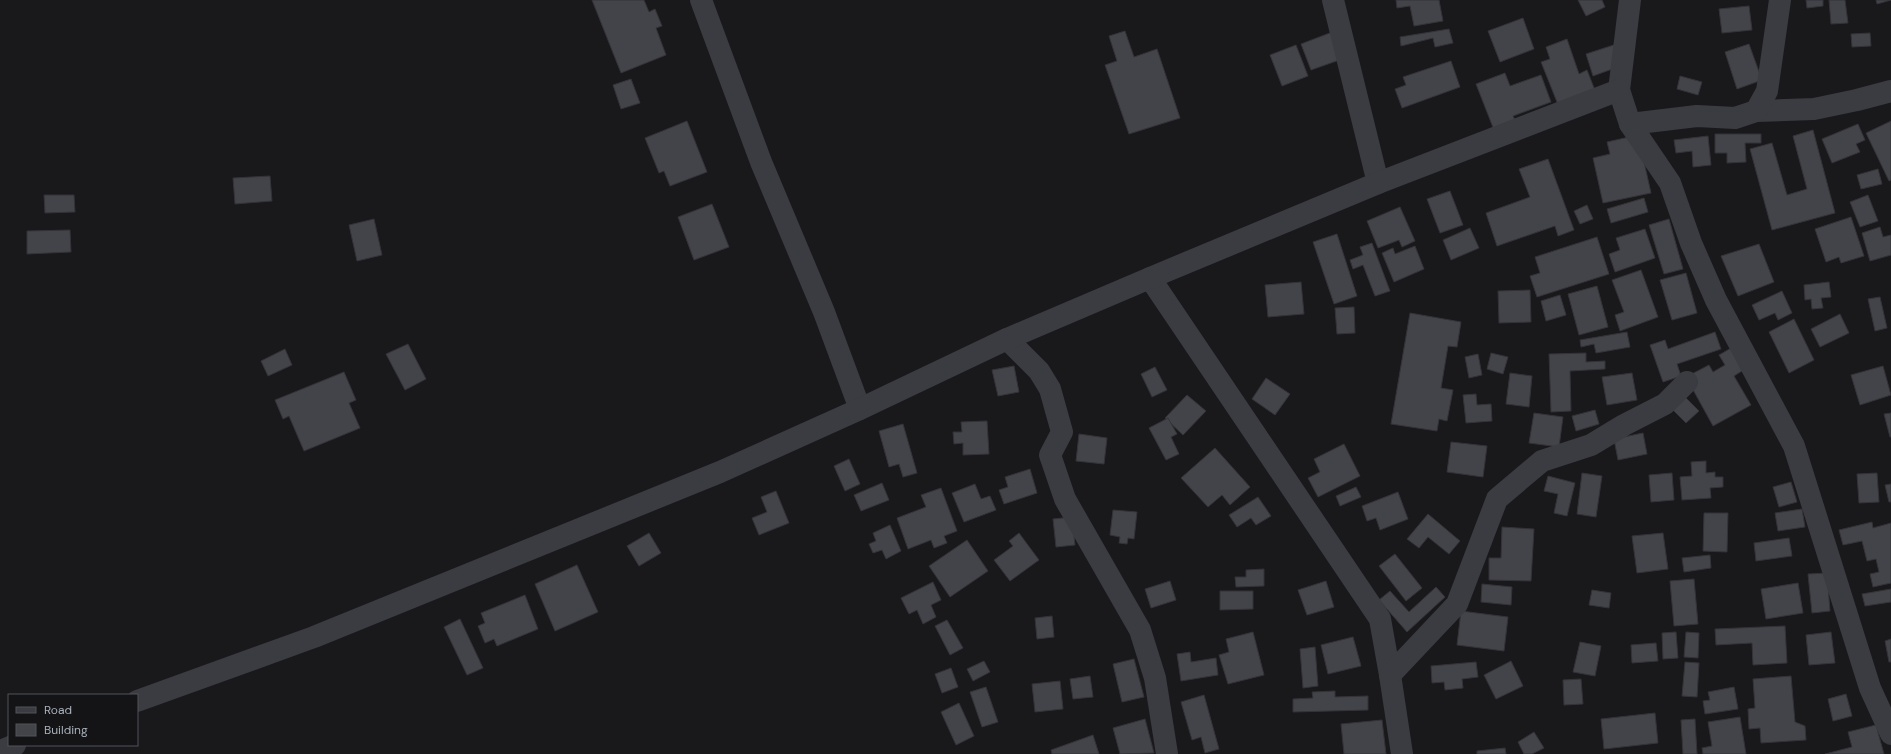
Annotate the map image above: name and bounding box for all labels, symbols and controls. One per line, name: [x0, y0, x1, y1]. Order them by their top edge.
legend: [8, 694, 138, 746]
text: Road: [44, 702, 72, 718]
text: Building: [44, 722, 88, 738]

